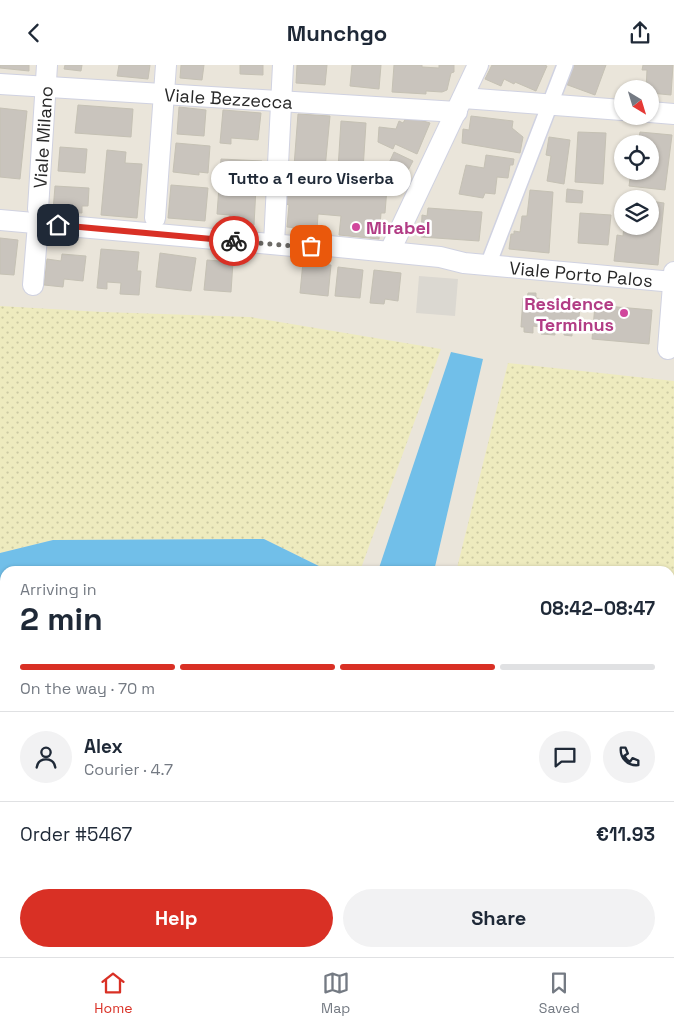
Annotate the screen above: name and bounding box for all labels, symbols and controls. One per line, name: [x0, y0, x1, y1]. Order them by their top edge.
icon: back: [20, 19, 48, 47]
text: Munchgo: [287, 19, 387, 47]
icon: share: [626, 19, 654, 47]
north arrow: [614, 80, 659, 125]
map controls: [614, 80, 659, 235]
street label: Viale Bezzecca: [164, 83, 294, 113]
street label: Viale Milano: [28, 85, 57, 189]
button: locate: [614, 135, 659, 180]
callout: Tutto a 1 euro Viserba: [211, 161, 411, 196]
text: Tutto a 1 euro Viserba: [228, 168, 394, 189]
button: layers: [614, 190, 659, 235]
pin: [37, 204, 79, 246]
icon: home: [44, 211, 72, 239]
courier: [209, 216, 259, 266]
place label: Mirabel: [366, 216, 431, 239]
marker: Mirabel: [350, 221, 362, 233]
pin: [290, 225, 332, 267]
icon: bike: [220, 227, 248, 255]
icon: bag: [297, 232, 325, 260]
street label: Viale Porto Palos: [508, 256, 654, 292]
place label: Residence Terminus: [524, 292, 614, 336]
marker: Residence Terminus: [618, 307, 630, 319]
text: Arriving in: [20, 579, 97, 600]
text: 08:42–08:47: [540, 596, 655, 621]
text: 2 min: [20, 599, 103, 639]
text: On the way · 70 m: [20, 678, 155, 699]
button: person: [20, 731, 72, 783]
button: chat: [539, 731, 591, 783]
button: phone: [603, 731, 655, 783]
text: Alex: [84, 734, 123, 759]
text: Courier · 4.7: [84, 759, 173, 780]
text: Order #5467: [20, 822, 132, 847]
text: €11.93: [596, 822, 655, 847]
button: Help: [20, 889, 333, 947]
button: Share: [343, 889, 655, 947]
tab: Home: [94, 969, 132, 1017]
tab: Map: [321, 969, 350, 1017]
tab: Saved: [539, 969, 580, 1017]

